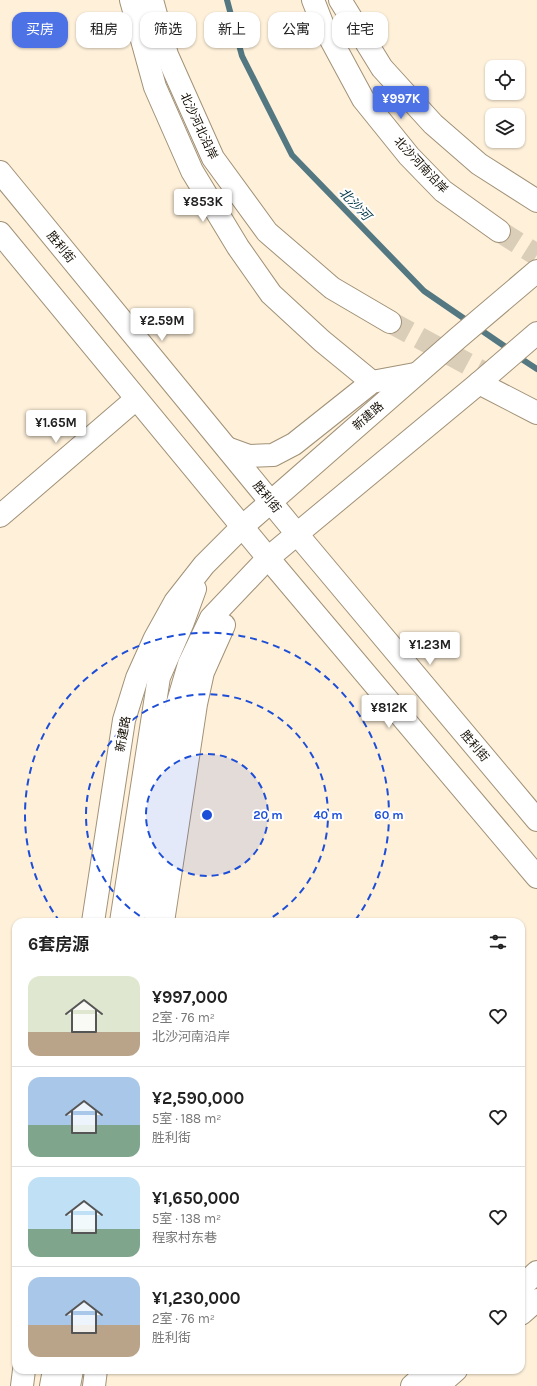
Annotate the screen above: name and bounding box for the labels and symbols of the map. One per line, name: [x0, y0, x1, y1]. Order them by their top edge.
pin: ¥997K: [373, 86, 429, 120]
street label: 北沙河北沿岸: [177, 90, 221, 162]
street label: 北沙河南沿岸: [391, 134, 451, 196]
water label: 北沙河: [336, 185, 376, 225]
pin: ¥853K: [175, 189, 231, 223]
street label: 胜利街: [44, 229, 78, 265]
pin: ¥2.59M: [129, 308, 195, 342]
street label: 新建路: [350, 399, 386, 433]
pin: ¥1.65M: [23, 410, 89, 444]
street label: 胜利街: [250, 479, 284, 515]
pin: ¥1.23M: [397, 632, 463, 666]
pin: ¥812K: [361, 695, 417, 729]
street label: 新建路: [113, 715, 133, 753]
street label: 胜利街: [458, 728, 492, 764]
centre of rings: [200, 808, 214, 822]
text: 20 m: [253, 808, 283, 822]
text: 40 m: [313, 808, 343, 822]
text: 60 m: [374, 808, 404, 822]

